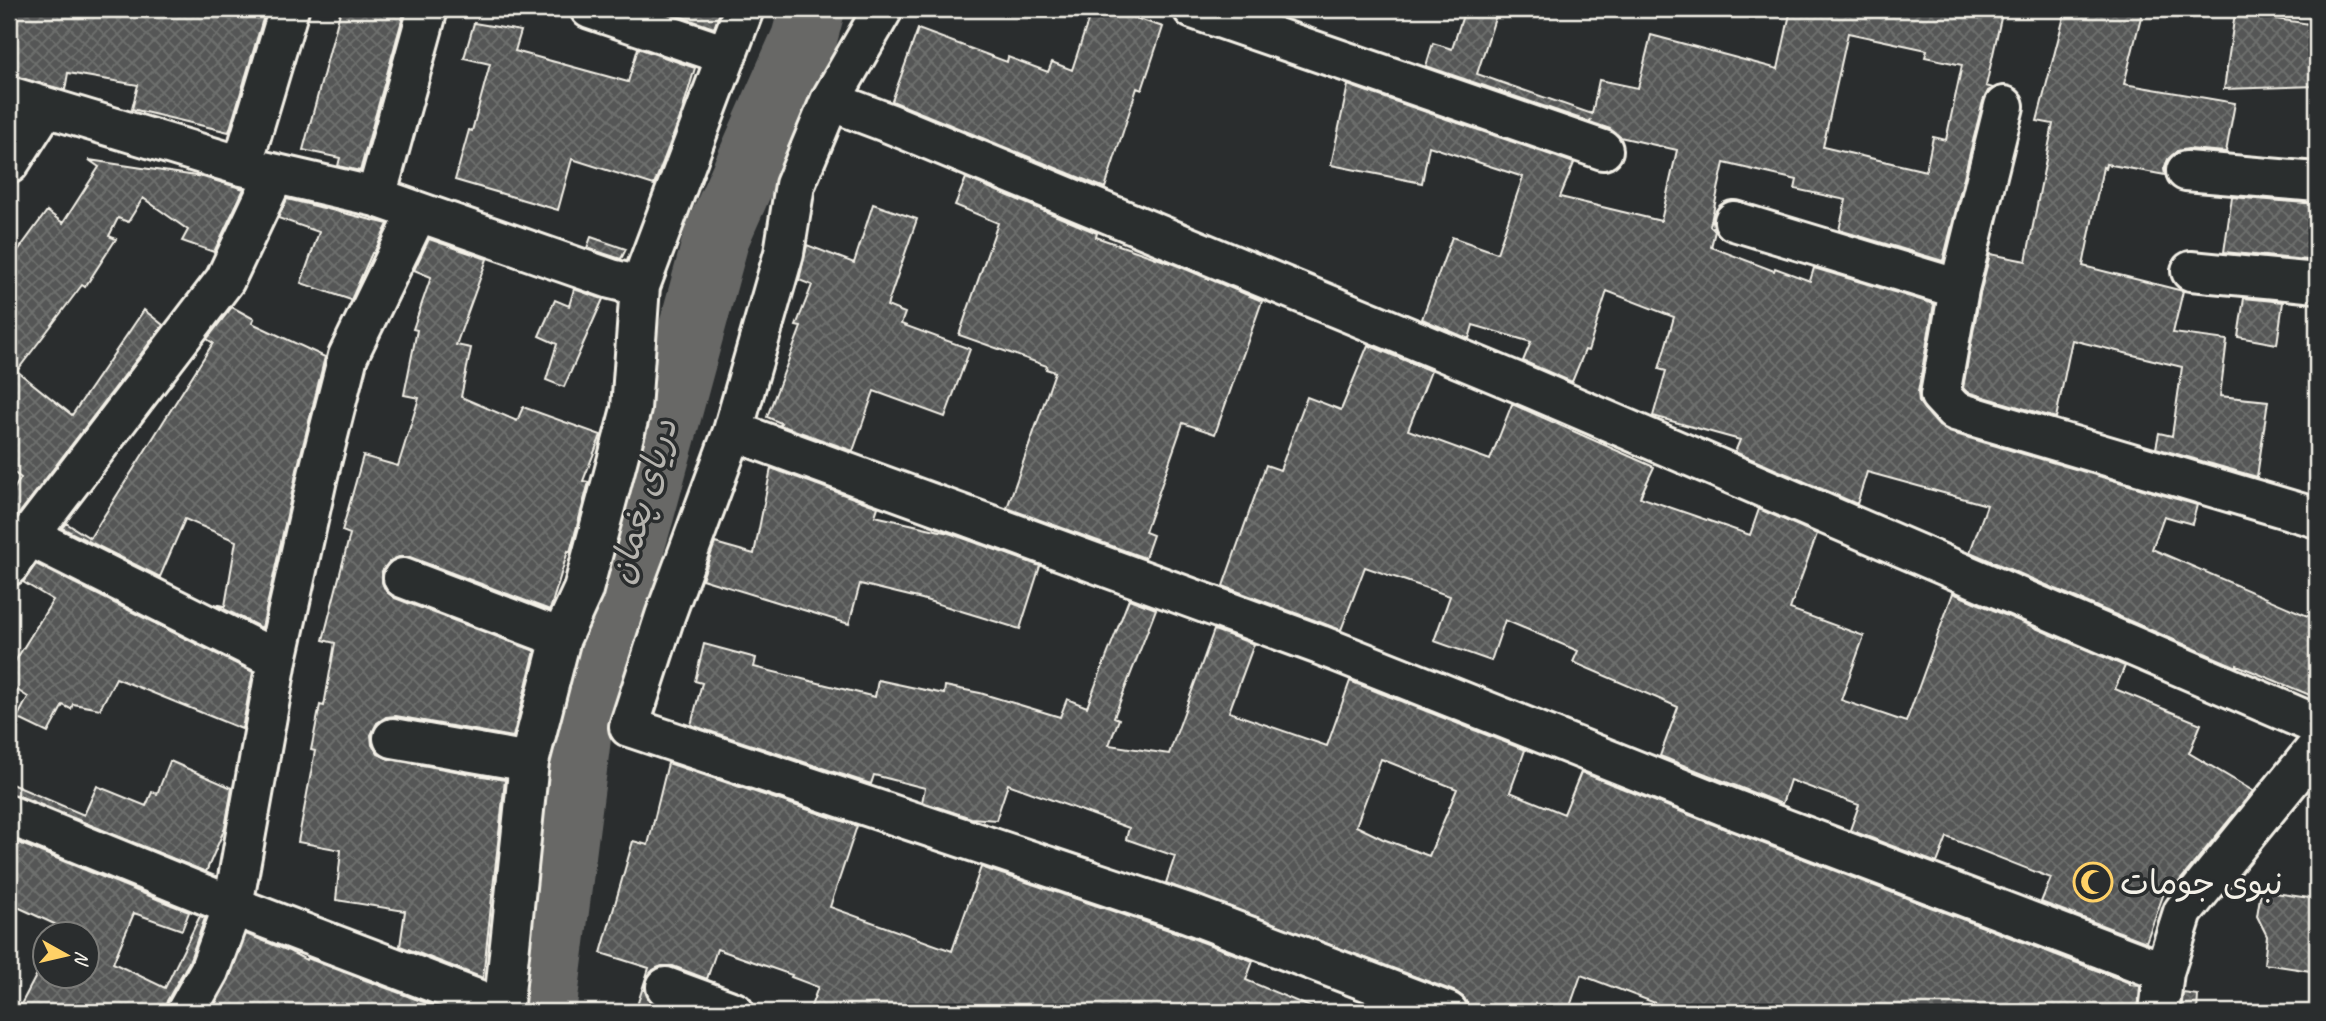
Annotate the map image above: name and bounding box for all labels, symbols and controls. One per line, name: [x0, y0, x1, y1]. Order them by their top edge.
water label: دریای پغمان: [597, 413, 687, 589]
mosque icon: نبوی جومات: [2072, 861, 2114, 903]
place label: نبوی جومات: [2120, 862, 2283, 904]
north arrow: [32, 920, 102, 990]
text: N: [69, 950, 95, 968]

